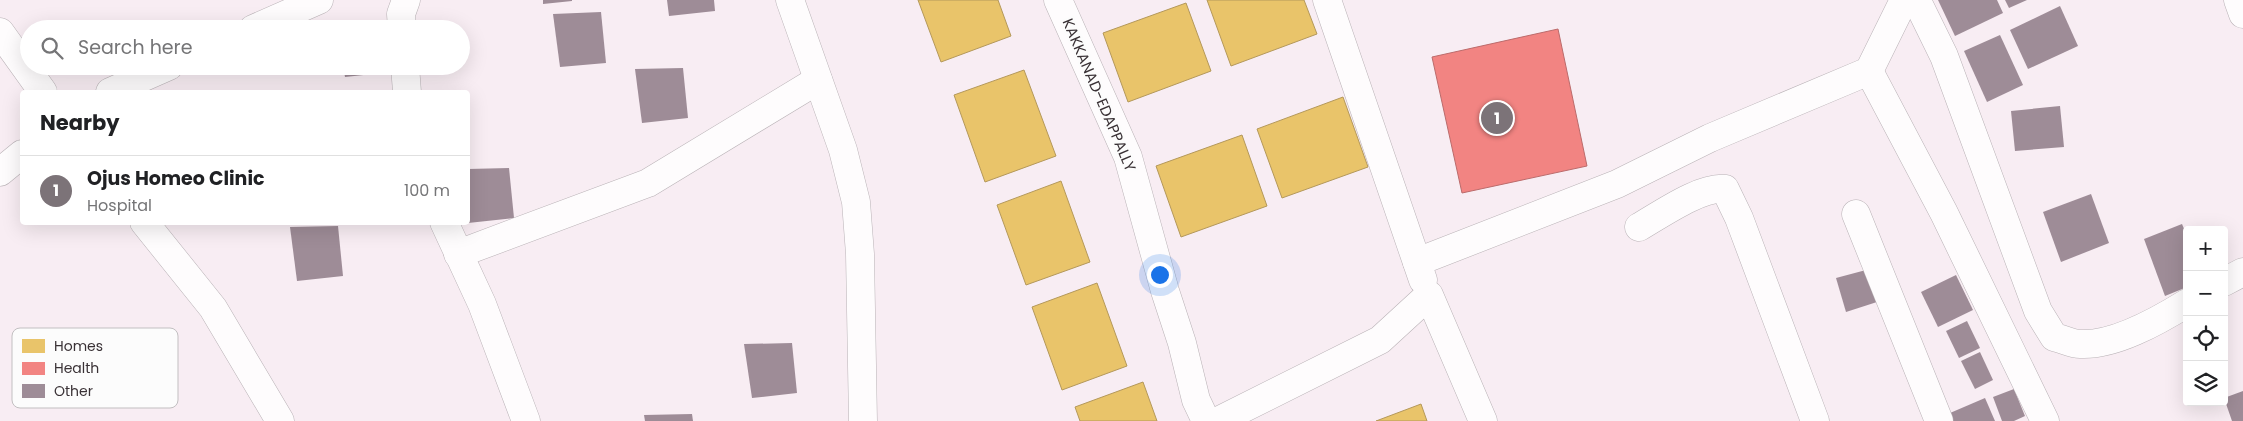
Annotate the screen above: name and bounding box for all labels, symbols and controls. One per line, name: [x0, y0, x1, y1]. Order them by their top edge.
street label: KAKKANAD-EDAPPALLY: [1058, 15, 1141, 175]
search box: [20, 20, 470, 75]
icon: search: [38, 34, 66, 62]
text: Search here: [78, 34, 192, 61]
pin: 1: [1481, 99, 1513, 137]
text: Nearby: [40, 108, 120, 137]
text: Ojus Homeo Clinic: [87, 165, 265, 192]
text: 1: [53, 179, 59, 202]
text: 100 m: [404, 179, 450, 202]
text: Hospital: [87, 194, 152, 217]
map controls: [2183, 226, 2228, 406]
button: +: [2183, 226, 2228, 271]
your location: [1147, 262, 1173, 288]
button: −: [2183, 271, 2228, 316]
button: locate: [2183, 316, 2228, 361]
legend: [12, 328, 178, 408]
text: Homes: [54, 336, 103, 356]
text: Health: [54, 358, 99, 378]
button: layers: [2183, 361, 2228, 406]
text: Other: [54, 381, 93, 401]

